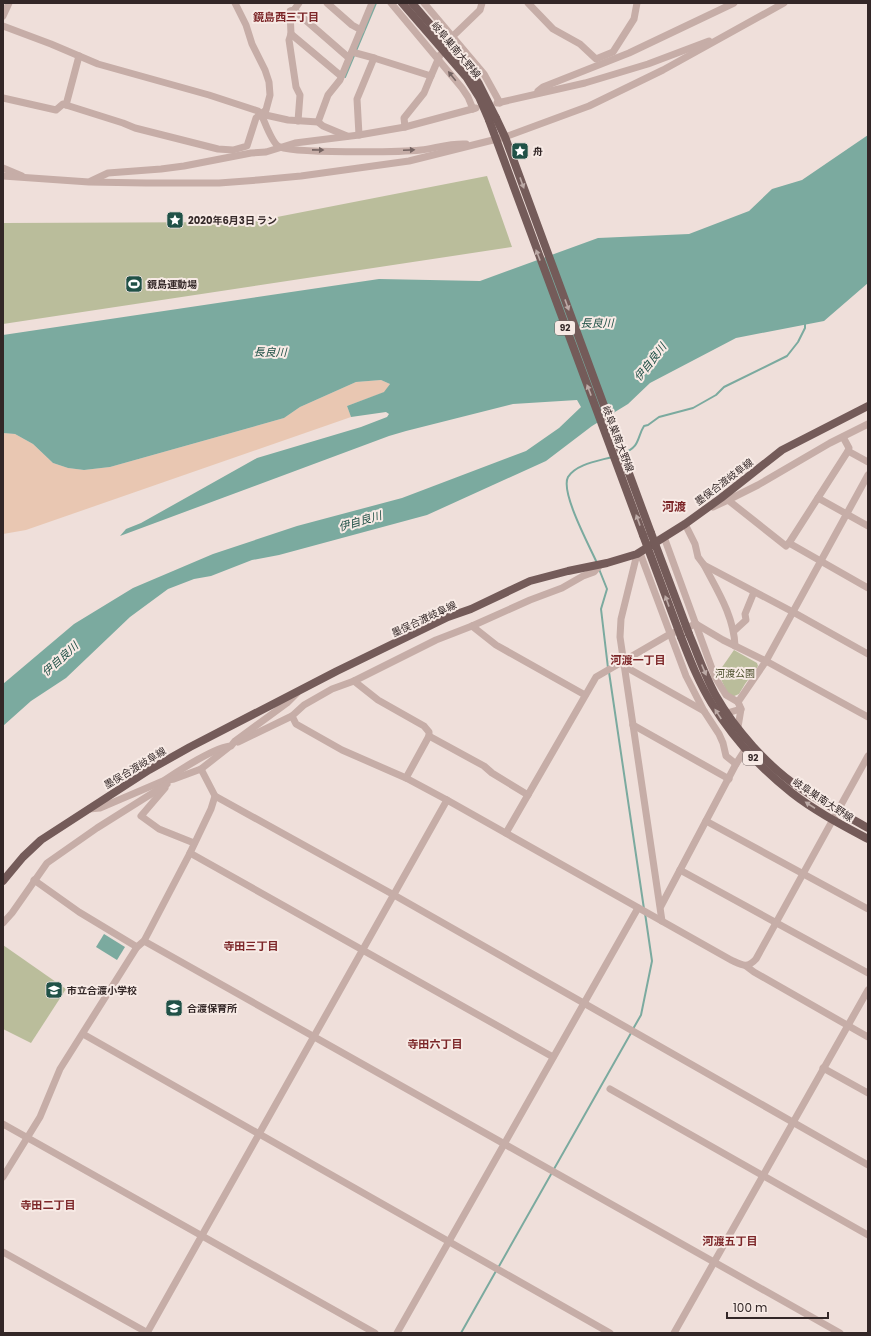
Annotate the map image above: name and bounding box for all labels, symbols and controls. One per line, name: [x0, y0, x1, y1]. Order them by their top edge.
district label: 鏡島西三丁目: [253, 9, 319, 25]
street label: 岐阜巣南大野線: [428, 18, 484, 82]
one-way arrow: [448, 71, 457, 82]
place icon: 舟: [510, 141, 530, 161]
place label: 舟: [533, 144, 543, 159]
one-way arrow: [312, 147, 325, 153]
one-way arrow: [403, 147, 415, 154]
one-way arrow: [519, 177, 525, 189]
place icon: 2020年6月3日 ラン: [165, 210, 185, 230]
place label: 2020年6月3日 ラン: [188, 213, 277, 228]
one-way arrow: [535, 249, 541, 261]
sports icon: 鏡島運動場: [124, 274, 144, 294]
place label: 鏡島運動場: [147, 277, 197, 292]
one-way arrow: [564, 299, 570, 311]
water label: 長良川: [581, 315, 614, 331]
road number: 92: [555, 321, 575, 335]
water label: 伊自良川: [630, 339, 670, 384]
water label: 長良川: [253, 344, 288, 360]
one-way arrow: [585, 384, 591, 396]
street label: 岐阜巣南大野線: [598, 404, 638, 474]
street label: 墨俣合渡岐阜線: [692, 455, 756, 509]
district label: 河渡: [662, 498, 686, 515]
water label: 伊自良川: [337, 507, 384, 535]
one-way arrow: [634, 514, 640, 526]
one-way arrow: [664, 594, 670, 606]
street label: 墨俣合渡岐阜線: [389, 597, 459, 641]
water label: 伊自良川: [38, 638, 82, 680]
district label: 河渡一丁目: [611, 652, 666, 668]
one-way arrow: [701, 665, 707, 676]
park label: 河渡公園: [715, 666, 755, 681]
one-way arrow: [715, 708, 722, 720]
street label: 墨俣合渡岐阜線: [101, 744, 169, 792]
road number: 92: [743, 751, 763, 765]
street label: 岐阜巣南大野線: [790, 775, 856, 825]
one-way arrow: [805, 801, 815, 809]
district label: 寺田三丁目: [224, 938, 279, 954]
school or university icon: 市立合渡小学校: [44, 980, 64, 1000]
place label: 市立合渡小学校: [67, 983, 137, 998]
school or university icon: 合渡保育所: [164, 998, 184, 1018]
place label: 合渡保育所: [187, 1001, 237, 1016]
district label: 寺田六丁目: [408, 1036, 463, 1052]
district label: 寺田二丁目: [21, 1197, 76, 1213]
district label: 河渡五丁目: [703, 1233, 758, 1249]
scale bar: [727, 1294, 828, 1320]
text: 100 m: [733, 1299, 767, 1316]

